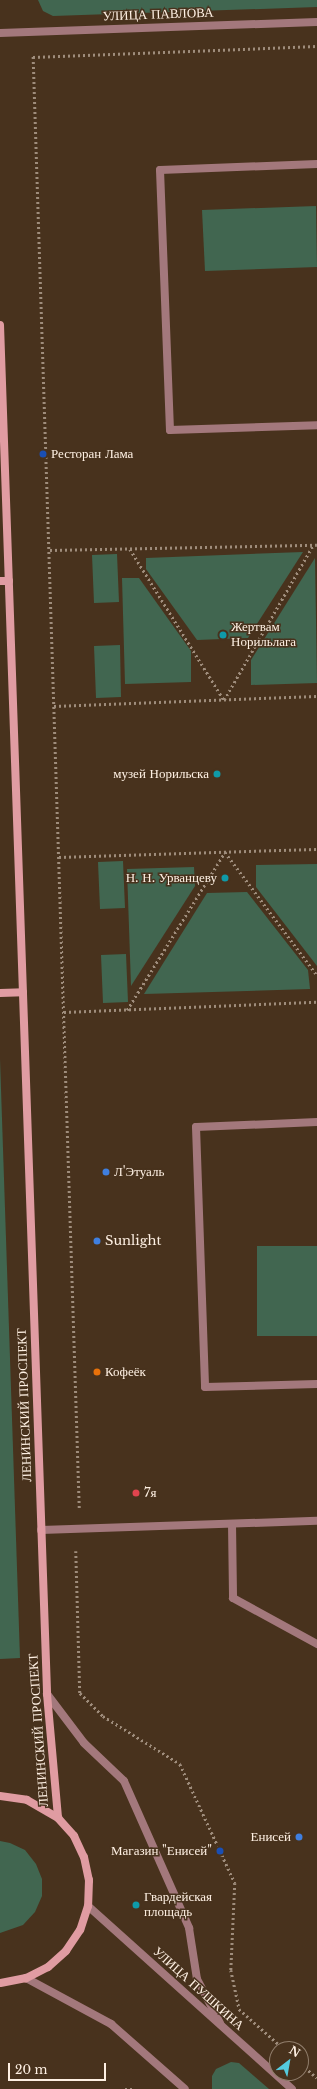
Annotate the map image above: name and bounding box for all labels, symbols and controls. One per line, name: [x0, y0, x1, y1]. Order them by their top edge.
street label: УЛИЦА ПАВЛОВА: [102, 5, 214, 25]
place label: Ресторан Лама: [51, 446, 133, 462]
marker: Ресторан Лама: [38, 449, 48, 459]
place label: Жертвам Норильлага: [231, 620, 296, 651]
marker: Жертвам Норильлага: [218, 630, 228, 640]
place label: музей Норильска: [113, 766, 209, 782]
marker: музей Норильска: [212, 769, 222, 779]
place label: Н. Н. Урванцеву: [126, 870, 217, 886]
marker: Н. Н. Урванцеву: [220, 873, 230, 883]
place label: Л'Этуаль: [114, 1164, 164, 1180]
marker: Л'Этуаль: [101, 1167, 111, 1177]
place label: Sunlight: [105, 1233, 161, 1249]
marker: Sunlight: [92, 1236, 102, 1246]
street label: ЛЕНИНСКИЙ ПРОСПЕКТ: [15, 1328, 35, 1482]
place label: Кофеёк: [105, 1364, 146, 1380]
marker: Кофеёк: [92, 1367, 102, 1377]
place label: 7я: [144, 1485, 157, 1501]
marker: 7я: [131, 1488, 141, 1498]
street label: ЛЕНИНСКИЙ ПРОСПЕКТ: [26, 1653, 52, 1807]
place label: Енисей: [250, 1829, 291, 1845]
marker: Енисей: [294, 1832, 304, 1842]
place label: Магазин "Енисей": [111, 1843, 212, 1859]
marker: Магазин "Енисей": [215, 1846, 225, 1856]
place label: Гвардейская площадь: [144, 1890, 212, 1921]
marker: Гвардейская площадь: [131, 1900, 141, 1910]
street label: УЛИЦА ПУШКИНА: [149, 1944, 247, 2034]
north arrow: [269, 2041, 309, 2081]
text: N: [287, 2043, 303, 2060]
scale bar: [10, 2055, 108, 2081]
text: 20 m: [15, 2062, 47, 2077]

